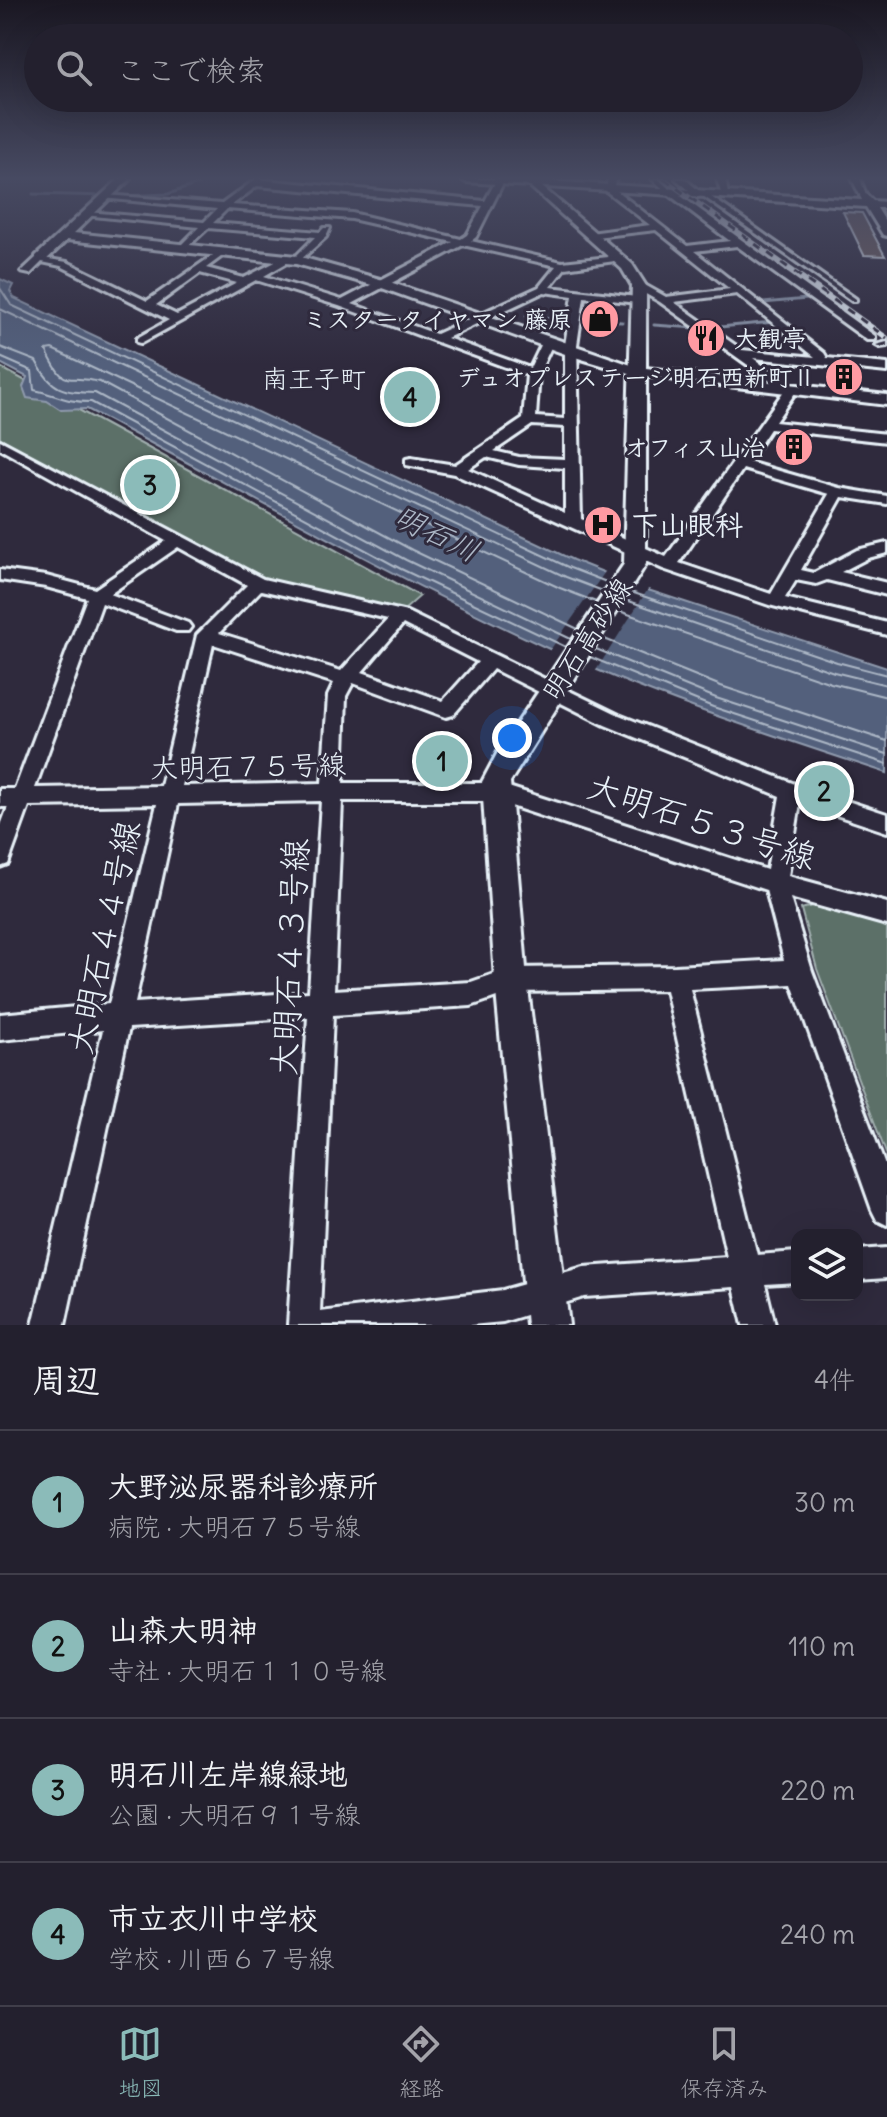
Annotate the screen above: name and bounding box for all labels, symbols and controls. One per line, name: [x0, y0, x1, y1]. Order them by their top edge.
search box: [24, 24, 863, 112]
icon: search: [52, 46, 96, 90]
text: ここで検索: [116, 51, 266, 89]
shop icon: ミスタータイヤマン 藤原: [579, 298, 621, 340]
place label: ミスタータイヤマン 藤原: [303, 304, 572, 334]
restaurant icon: 大観亭: [685, 317, 727, 359]
place label: 大観亭: [734, 323, 806, 353]
building icon: デュオプレステージ明石西新町Ⅱ: [823, 356, 865, 398]
district label: 南王子町: [262, 362, 366, 395]
place label: デュオプレステージ明石西新町Ⅱ: [456, 362, 816, 392]
pin: 4: [384, 367, 436, 427]
building icon: オフィス山治: [773, 426, 815, 468]
place label: オフィス山治: [624, 432, 766, 462]
pin: 3: [124, 455, 176, 515]
water label: 明石川: [388, 496, 486, 570]
hospital icon: 下山眼科: [582, 504, 624, 546]
place label: 下山眼科: [631, 507, 743, 543]
street label: 明石高砂線: [534, 570, 640, 708]
your location: [492, 718, 532, 758]
pin: 1: [416, 731, 468, 791]
street label: 大明石７５号線: [150, 746, 346, 786]
pin: 2: [798, 761, 850, 821]
street label: 大明石５３号線: [582, 764, 822, 878]
street label: 大明石４４号線: [57, 816, 149, 1058]
street label: 大明石４３号線: [261, 837, 317, 1077]
map controls: [791, 1229, 863, 1301]
button: layers: [791, 1229, 863, 1301]
text: 周辺: [32, 1358, 100, 1401]
text: 4件: [814, 1363, 855, 1396]
text: 大野泌尿器科診療所: [108, 1467, 378, 1505]
text: 1: [53, 1486, 63, 1519]
text: 30 m: [794, 1486, 855, 1519]
text: 病院 · 大明石７５号線: [108, 1510, 360, 1543]
text: 山森大明神: [108, 1611, 258, 1649]
text: 2: [51, 1630, 65, 1663]
text: 110 m: [788, 1630, 855, 1663]
text: 寺社 · 大明石１１０号線: [108, 1654, 386, 1687]
text: 明石川左岸線緑地: [108, 1755, 348, 1793]
text: 3: [51, 1774, 65, 1807]
text: 220 m: [780, 1774, 855, 1807]
text: 公園 · 大明石９１号線: [108, 1798, 360, 1831]
text: 市立衣川中学校: [108, 1899, 318, 1937]
text: 4: [50, 1918, 66, 1951]
text: 240 m: [780, 1918, 855, 1951]
text: 学校 · 川西６７号線: [108, 1942, 334, 1975]
tab: 地図: [118, 2022, 163, 2102]
tab: 経路: [399, 2022, 444, 2102]
tab: 保存済み: [680, 2022, 769, 2102]

